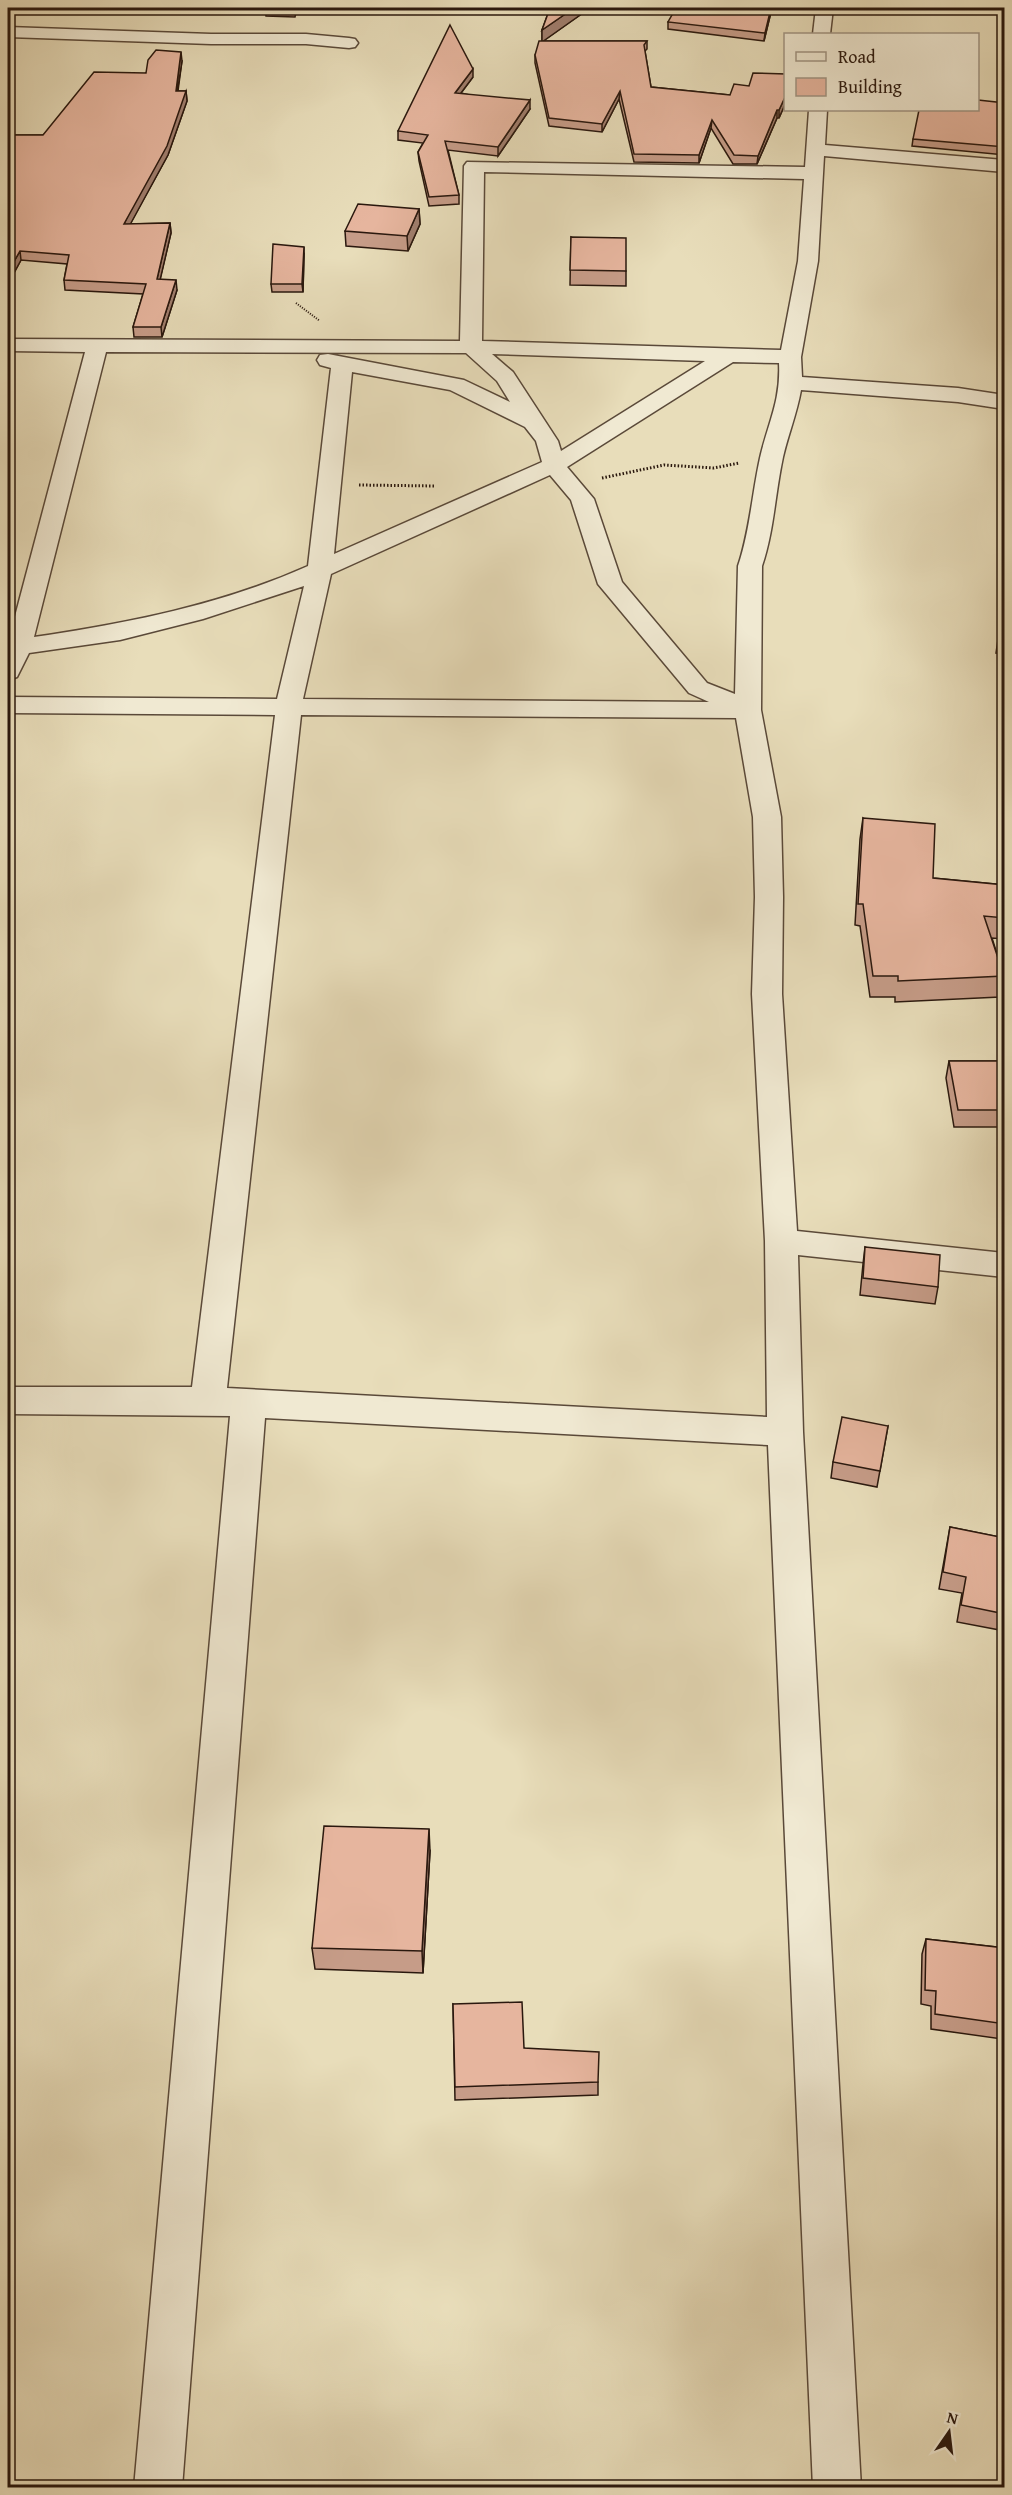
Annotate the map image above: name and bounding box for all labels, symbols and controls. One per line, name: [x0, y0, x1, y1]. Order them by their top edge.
legend: [784, 33, 979, 111]
text: Road: [838, 43, 876, 70]
text: Building: [838, 73, 902, 100]
north arrow: [919, 2402, 979, 2462]
text: N: [945, 2405, 961, 2430]

